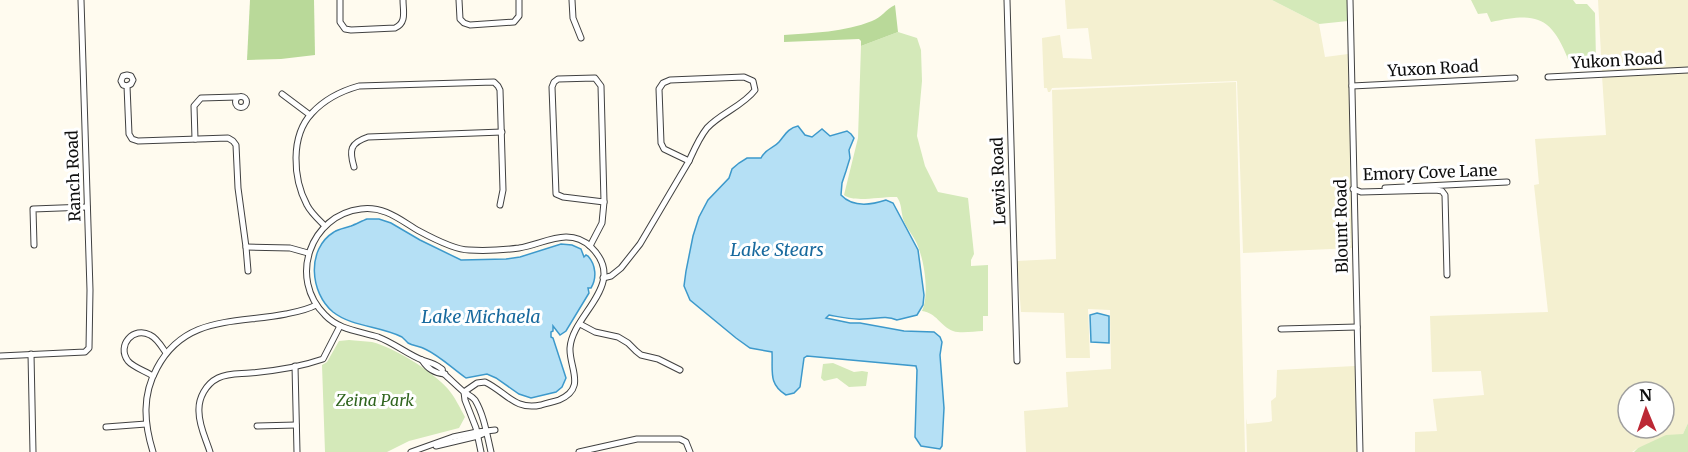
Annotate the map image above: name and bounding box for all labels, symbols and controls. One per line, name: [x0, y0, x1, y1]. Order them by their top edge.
street label: Yukon Road: [1570, 48, 1664, 72]
street label: Yuxon Road: [1386, 56, 1479, 80]
street label: Ranch Road: [61, 130, 85, 222]
street label: Lewis Road: [986, 136, 1010, 225]
street label: Emory Cove Lane: [1363, 160, 1497, 184]
street label: Blount Road: [1330, 178, 1352, 273]
water label: Lake Stears: [730, 238, 824, 261]
water label: Lake Michaela: [421, 305, 541, 328]
north arrow: [1616, 380, 1676, 440]
text: N: [1639, 385, 1653, 405]
park label: Zeina Park: [335, 390, 414, 410]

